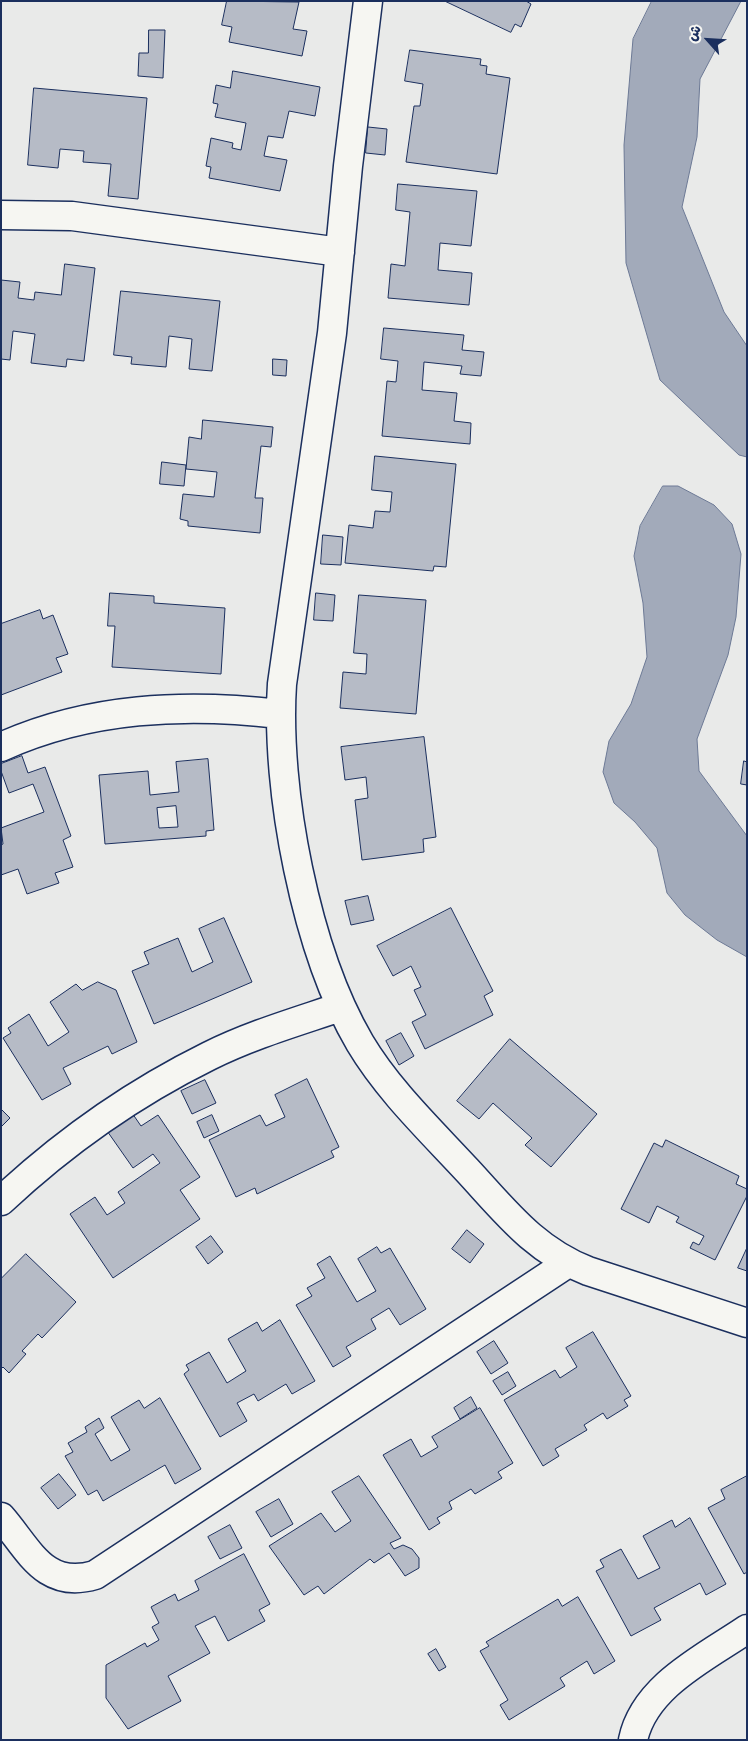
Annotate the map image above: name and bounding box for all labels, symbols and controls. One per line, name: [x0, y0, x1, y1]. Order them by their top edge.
north arrow: [683, 15, 733, 65]
text: ش: [681, 22, 708, 45]

